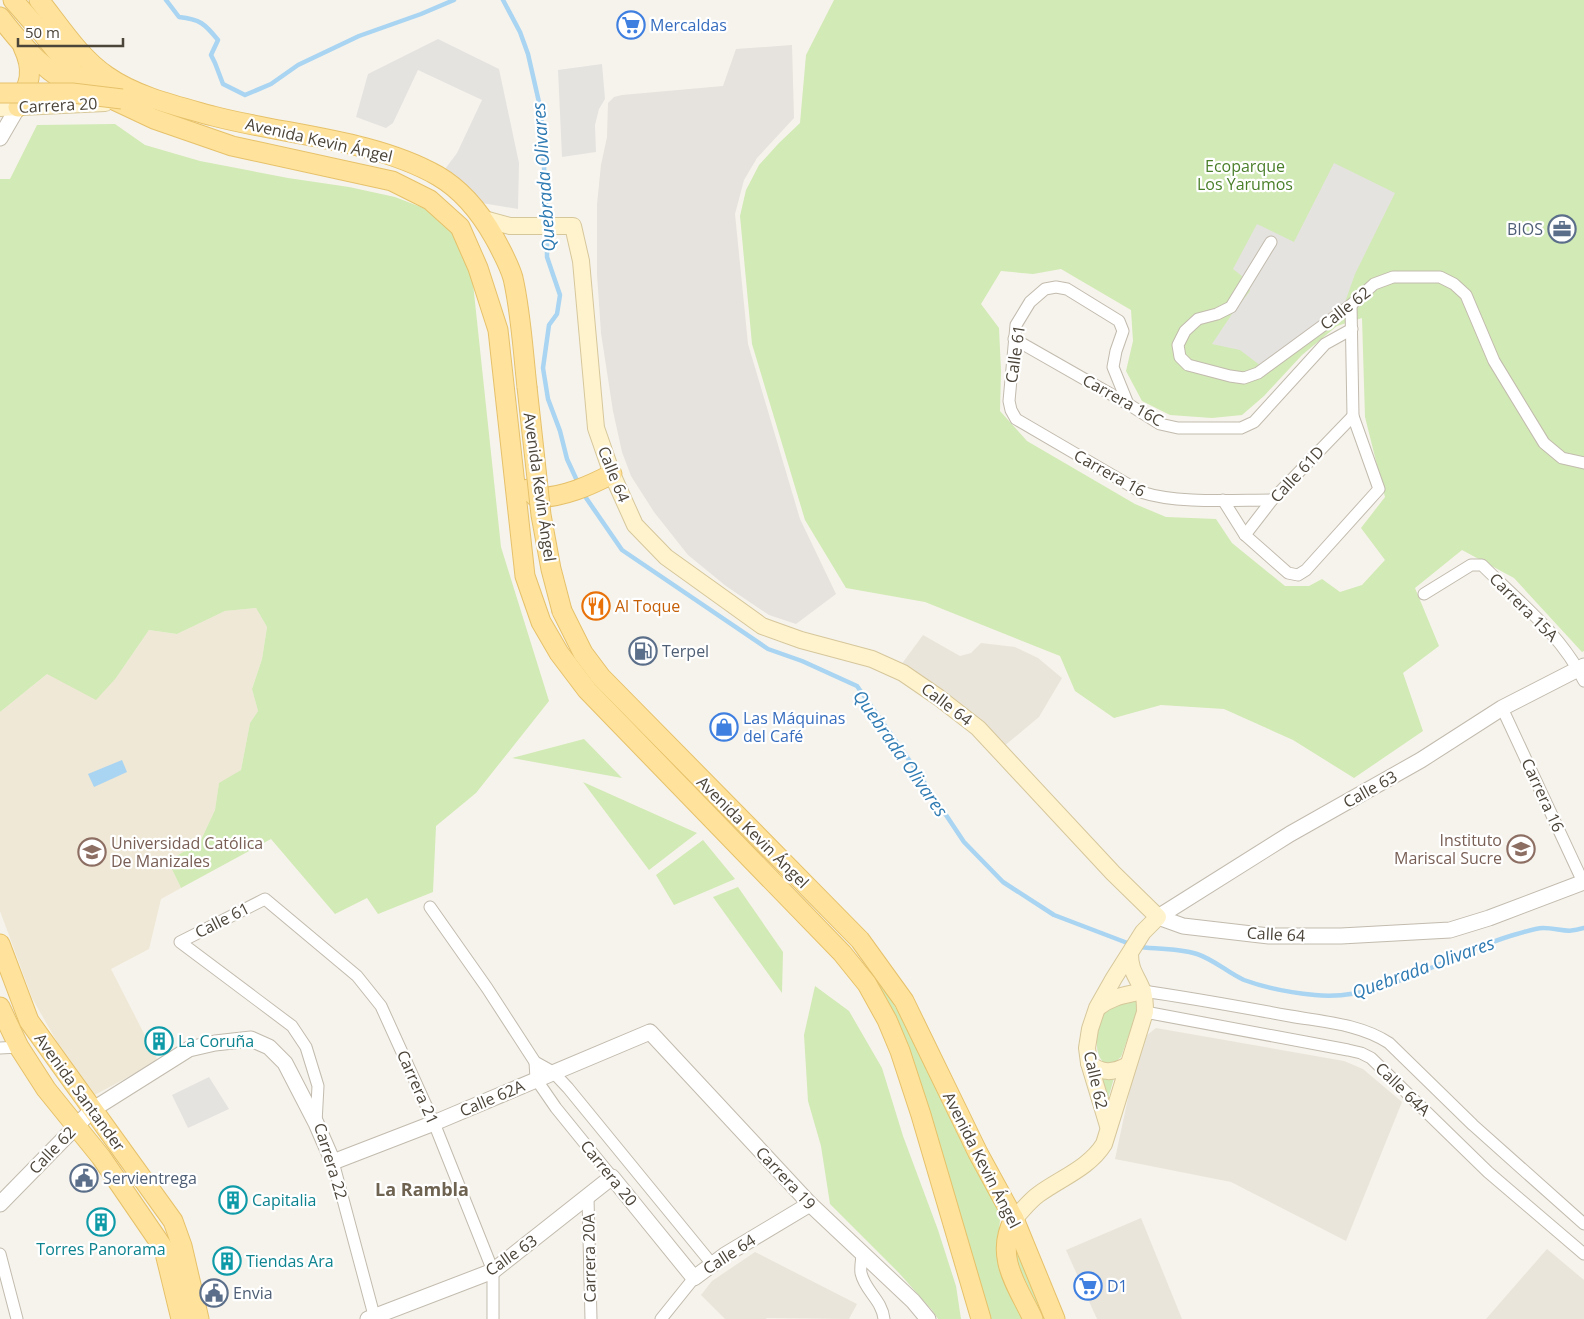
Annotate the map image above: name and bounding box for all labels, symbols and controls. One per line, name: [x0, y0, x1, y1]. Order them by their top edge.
supermarket icon: Mercaldas: [616, 10, 646, 40]
place label: Mercaldas: [650, 14, 727, 36]
scale bar: [18, 15, 122, 47]
text: 50 m: [25, 22, 60, 42]
street label: Carrera 20: [18, 92, 98, 118]
water label: Quebrada Olivares: [526, 101, 560, 252]
street label: Avenida Kevin Ángel: [243, 112, 395, 168]
park label: Ecoparque Los Yarumos: [1197, 155, 1293, 195]
office icon: BIOS: [1547, 214, 1577, 244]
place label: BIOS: [1507, 218, 1543, 240]
street label: Calle 62: [1315, 281, 1375, 335]
street label: Calle 61: [1000, 324, 1030, 384]
street label: Carrera 16C: [1079, 369, 1167, 431]
street label: Avenida Kevin Ángel: [519, 411, 561, 563]
street label: Calle 61D: [1265, 441, 1329, 507]
street label: Calle 64: [593, 443, 635, 505]
street label: Carrera 16: [1070, 444, 1150, 502]
street label: Carrera 15A: [1485, 568, 1564, 647]
restaurant icon: Al Toque: [581, 591, 611, 621]
place label: Al Toque: [615, 595, 680, 617]
fuel station icon: Terpel: [628, 636, 658, 666]
place label: Terpel: [662, 640, 709, 662]
street label: Calle 64: [917, 678, 977, 730]
water label: Quebrada Olivares: [848, 685, 954, 821]
place label: Las Máquinas del Café: [743, 707, 845, 747]
shop icon: Las Máquinas del Café: [709, 712, 739, 742]
street label: Carrera 16: [1516, 755, 1570, 835]
street label: Calle 63: [1339, 765, 1401, 813]
street label: Avenida Kevin Ángel: [692, 771, 814, 893]
place label: Instituto Mariscal Sucre: [1394, 829, 1502, 869]
place label: Universidad Católica De Manizales: [111, 832, 263, 872]
school or university icon: Instituto Mariscal Sucre: [1506, 834, 1536, 864]
school or university icon: Universidad Católica De Manizales: [77, 837, 107, 867]
street label: Calle 61: [191, 897, 253, 943]
street label: Calle 64: [1246, 921, 1306, 947]
water label: Quebrada Olivares: [1349, 930, 1498, 1004]
building icon: La Coruña: [144, 1026, 174, 1056]
street label: Avenida Santander: [30, 1029, 131, 1156]
place label: La Coruña: [178, 1030, 254, 1052]
street label: Carrera 21: [392, 1046, 444, 1128]
street label: Calle 62: [1079, 1049, 1113, 1111]
street label: Calle 64A: [1371, 1057, 1436, 1121]
street label: Calle 62A: [456, 1074, 529, 1122]
street label: Avenida Kevin Ángel: [938, 1088, 1026, 1232]
street label: Carrera 22: [309, 1120, 353, 1202]
street label: Calle 62: [24, 1121, 80, 1179]
street label: Carrera 20: [576, 1135, 642, 1211]
street label: Carrera 19: [751, 1142, 821, 1214]
public building icon: Servientrega: [69, 1163, 99, 1193]
place label: Servientrega: [103, 1167, 197, 1189]
district label: La Rambla: [375, 1177, 469, 1201]
building icon: Capitalia: [218, 1185, 248, 1215]
place label: Capitalia: [252, 1189, 316, 1211]
building icon: Torres Panorama: [86, 1207, 116, 1237]
street label: Carrera 20A: [577, 1212, 601, 1303]
street label: Calle 63: [481, 1229, 541, 1281]
street label: Calle 64: [698, 1229, 760, 1279]
place label: Torres Panorama: [36, 1238, 166, 1260]
building icon: Tiendas Ara: [212, 1246, 242, 1276]
place label: Tiendas Ara: [246, 1250, 334, 1272]
supermarket icon: D1: [1073, 1271, 1103, 1301]
place label: D1: [1107, 1275, 1128, 1297]
public building icon: Envia: [199, 1278, 229, 1308]
place label: Envia: [233, 1282, 273, 1304]

